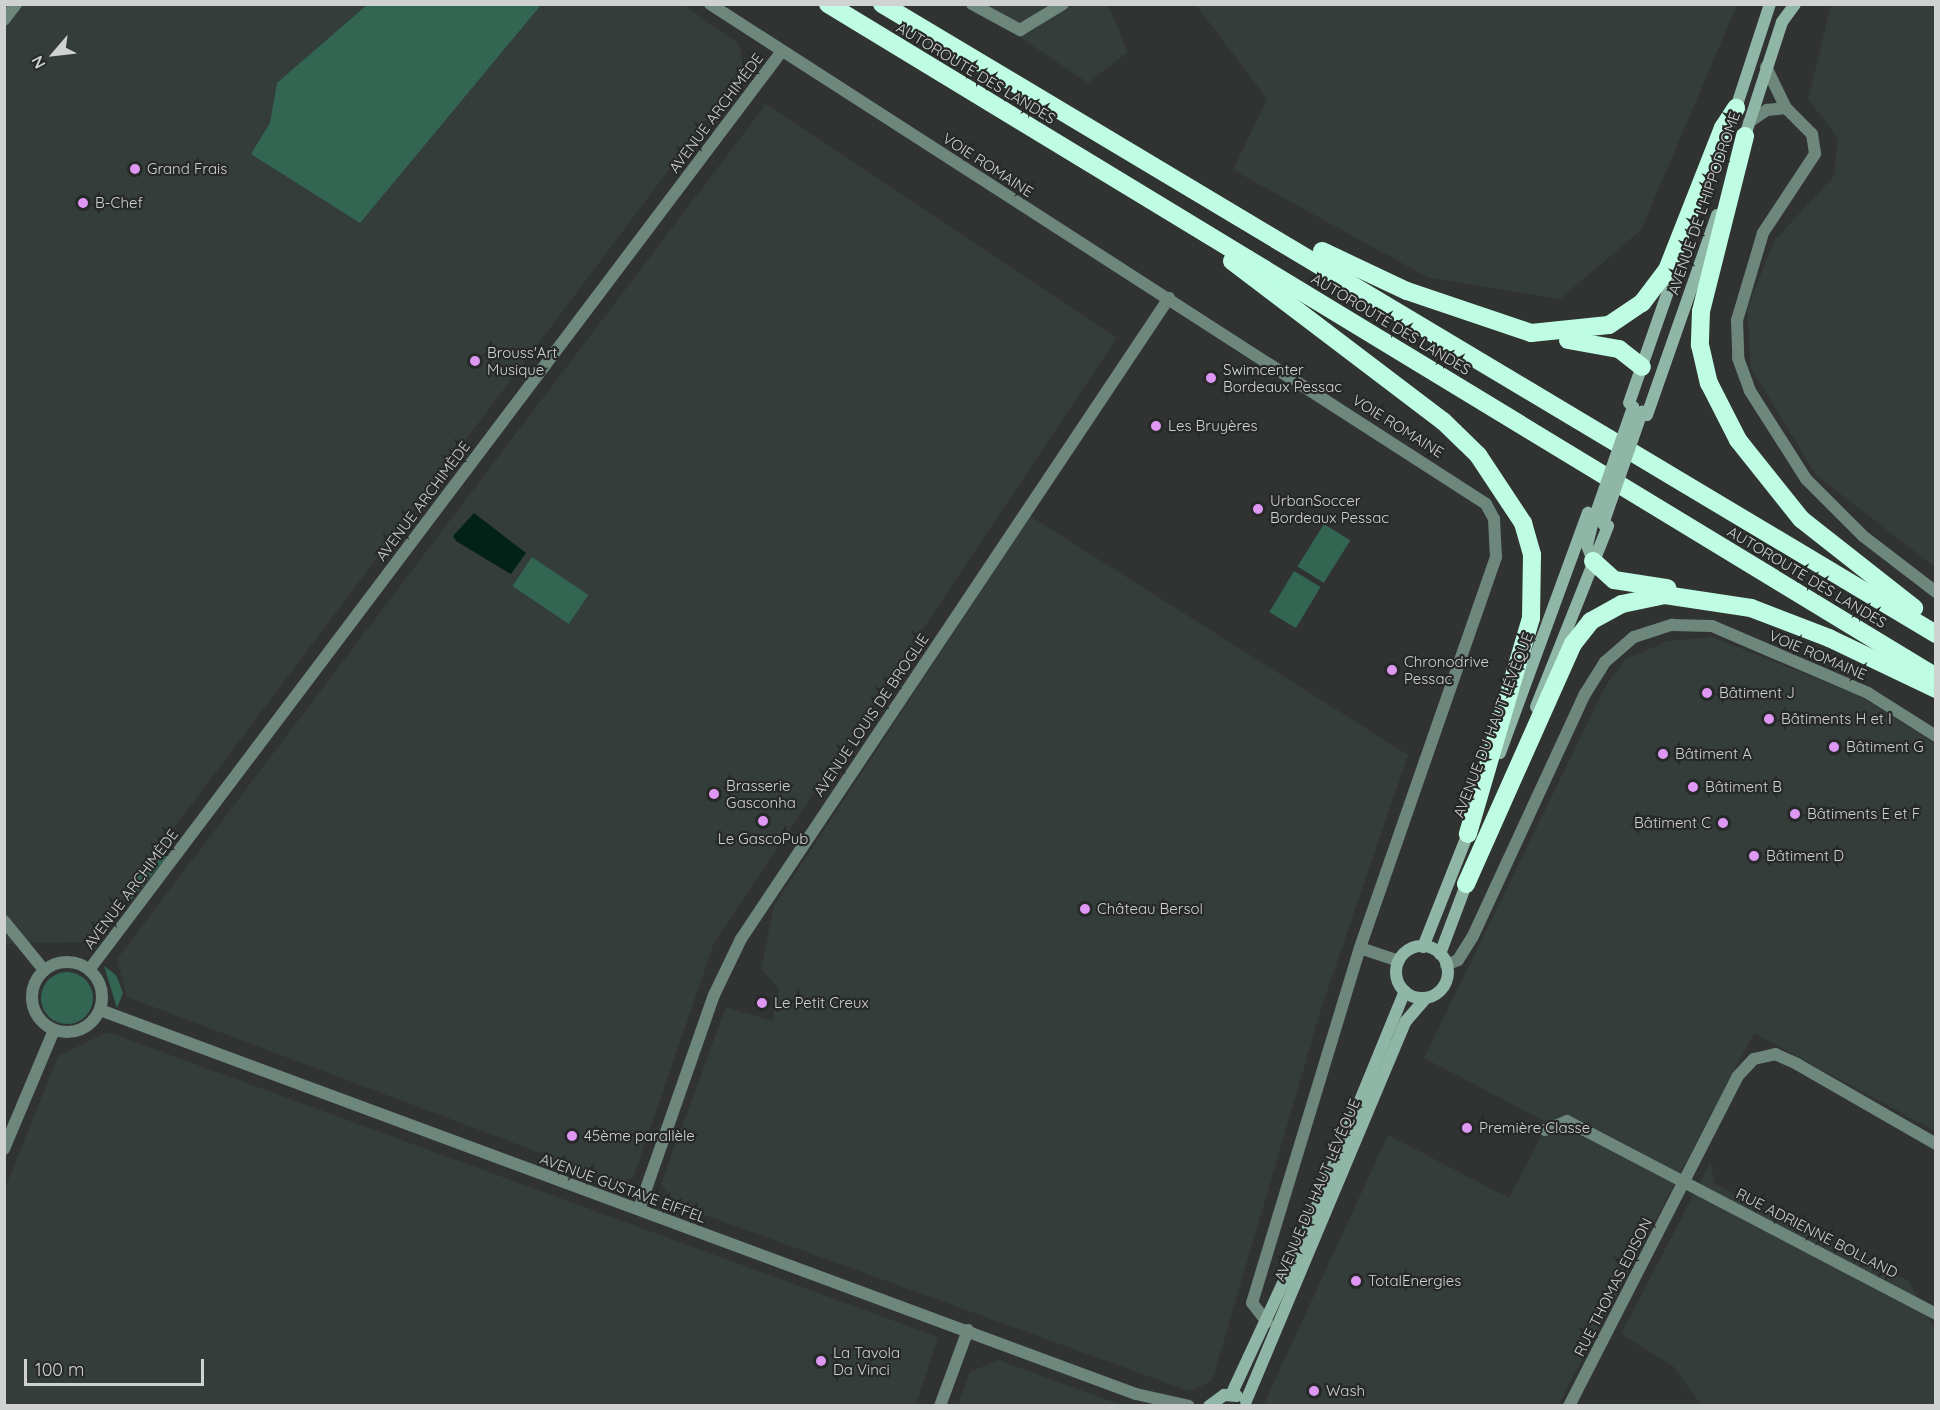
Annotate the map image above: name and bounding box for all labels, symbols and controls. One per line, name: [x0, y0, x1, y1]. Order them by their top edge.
street label: AUTOROUTE DES LANDES: [893, 18, 1059, 128]
north arrow: [24, 24, 84, 84]
street label: AVENUE ARCHIMÈDE: [665, 50, 767, 176]
text: N: [27, 53, 50, 72]
street label: AVENUE DE L'HIPPODROME: [1664, 109, 1744, 297]
street label: VOIE ROMAINE: [939, 129, 1037, 201]
place label: Grand Frais: [147, 160, 227, 178]
marker: Grand Frais: [128, 162, 142, 176]
place label: B-Chef: [95, 194, 143, 212]
marker: B-Chef: [76, 196, 90, 210]
street label: AUTOROUTE DES LANDES: [1308, 269, 1474, 379]
place label: Brouss'Art Musique: [487, 343, 557, 378]
marker: Brouss'Art Musique: [468, 354, 482, 368]
place label: Swimcenter Bordeaux Pessac: [1223, 360, 1342, 395]
marker: Swimcenter Bordeaux Pessac: [1204, 371, 1218, 385]
street label: VOIE ROMAINE: [1349, 391, 1447, 461]
place label: Les Bruyères: [1168, 417, 1258, 435]
marker: Les Bruyères: [1149, 419, 1163, 433]
street label: AVENUE ARCHIMÈDE: [372, 438, 474, 564]
place label: UrbanSoccer Bordeaux Pessac: [1270, 491, 1389, 526]
marker: UrbanSoccer Bordeaux Pessac: [1251, 502, 1265, 516]
street label: AUTOROUTE DES LANDES: [1724, 522, 1890, 632]
street label: VOIE ROMAINE: [1766, 626, 1870, 684]
street label: AVENUE LOUIS DE BROGLIE: [810, 630, 932, 800]
street label: AVENUE DU HAUT LÉVÈQUE: [1449, 630, 1537, 820]
place label: Chronodrive Pessac: [1404, 652, 1489, 687]
marker: Chronodrive Pessac: [1385, 663, 1399, 677]
place label: Bâtiment J: [1719, 684, 1795, 702]
marker: Bâtiment J: [1700, 686, 1714, 700]
place label: Bâtiments H et I: [1781, 710, 1892, 728]
marker: Bâtiments H et I: [1762, 712, 1776, 726]
place label: Bâtiment G: [1846, 738, 1924, 756]
marker: Bâtiment G: [1827, 740, 1841, 754]
place label: Bâtiment A: [1675, 745, 1752, 763]
marker: Bâtiment A: [1656, 747, 1670, 761]
place label: Brasserie Gasconha: [726, 776, 796, 811]
place label: Bâtiment B: [1705, 778, 1782, 796]
marker: Bâtiment B: [1686, 780, 1700, 794]
marker: Brasserie Gasconha: [707, 787, 721, 801]
place label: Bâtiments E et F: [1807, 805, 1920, 823]
marker: Bâtiments E et F: [1788, 807, 1802, 821]
marker: Le GascoPub: [756, 814, 770, 828]
place label: Bâtiment C: [1634, 814, 1711, 832]
marker: Bâtiment C: [1716, 816, 1730, 830]
street label: AVENUE ARCHIMÈDE: [80, 826, 182, 952]
place label: Le GascoPub: [718, 830, 808, 848]
place label: Bâtiment D: [1766, 847, 1844, 865]
marker: Bâtiment D: [1747, 849, 1761, 863]
place label: Château Bersol: [1097, 900, 1203, 918]
marker: Château Bersol: [1078, 902, 1092, 916]
place label: Le Petit Creux: [774, 994, 869, 1012]
marker: Le Petit Creux: [755, 996, 769, 1010]
street label: AVENUE DU HAUT LÉVÈQUE: [1270, 1096, 1364, 1284]
place label: Première Classe: [1479, 1119, 1590, 1137]
marker: Première Classe: [1460, 1121, 1474, 1135]
place label: 45ème parallèle: [584, 1127, 695, 1145]
marker: 45ème parallèle: [565, 1129, 579, 1143]
street label: AVENUE GUSTAVE EIFFEL: [537, 1150, 709, 1226]
street label: RUE ADRIENNE BOLLAND: [1733, 1184, 1901, 1282]
street label: RUE THOMAS EDISON: [1570, 1215, 1656, 1359]
place label: TotalEnergies: [1368, 1272, 1461, 1290]
marker: TotalEnergies: [1349, 1274, 1363, 1288]
place label: La Tavola Da Vinci: [833, 1343, 900, 1378]
scale bar: [27, 1347, 207, 1385]
marker: La Tavola Da Vinci: [814, 1354, 828, 1368]
text: 100 m: [35, 1358, 84, 1381]
place label: Wash: [1326, 1382, 1365, 1400]
marker: Wash: [1307, 1384, 1321, 1398]

